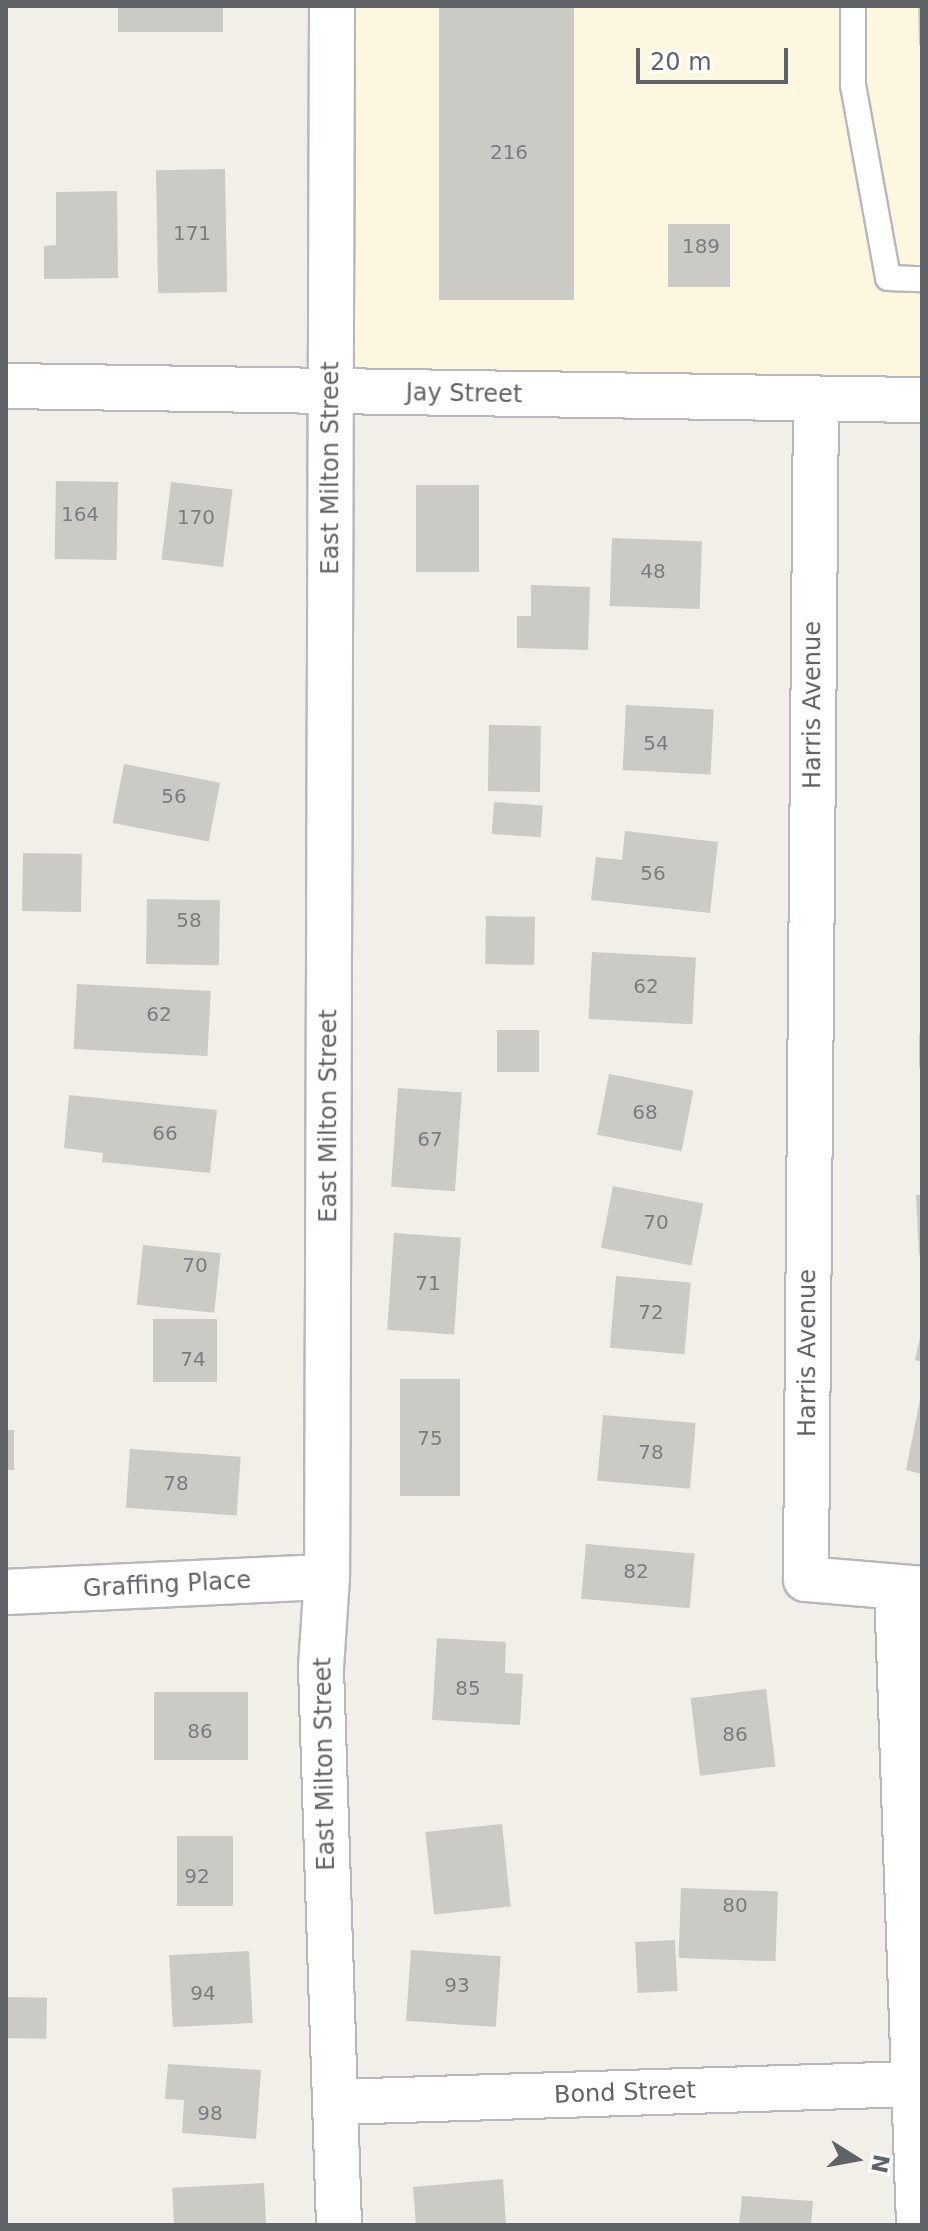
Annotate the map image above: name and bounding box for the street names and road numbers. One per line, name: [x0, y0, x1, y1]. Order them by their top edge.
street label: East Milton Street: [317, 361, 345, 575]
street label: Jay Street: [405, 379, 523, 409]
street label: Harris Avenue: [799, 621, 827, 789]
street label: East Milton Street: [315, 1009, 343, 1223]
street label: Harris Avenue: [794, 1269, 822, 1437]
street label: Graffing Place: [82, 1566, 252, 1604]
street label: East Milton Street: [309, 1657, 341, 1871]
street label: Bond Street: [553, 2076, 697, 2110]

